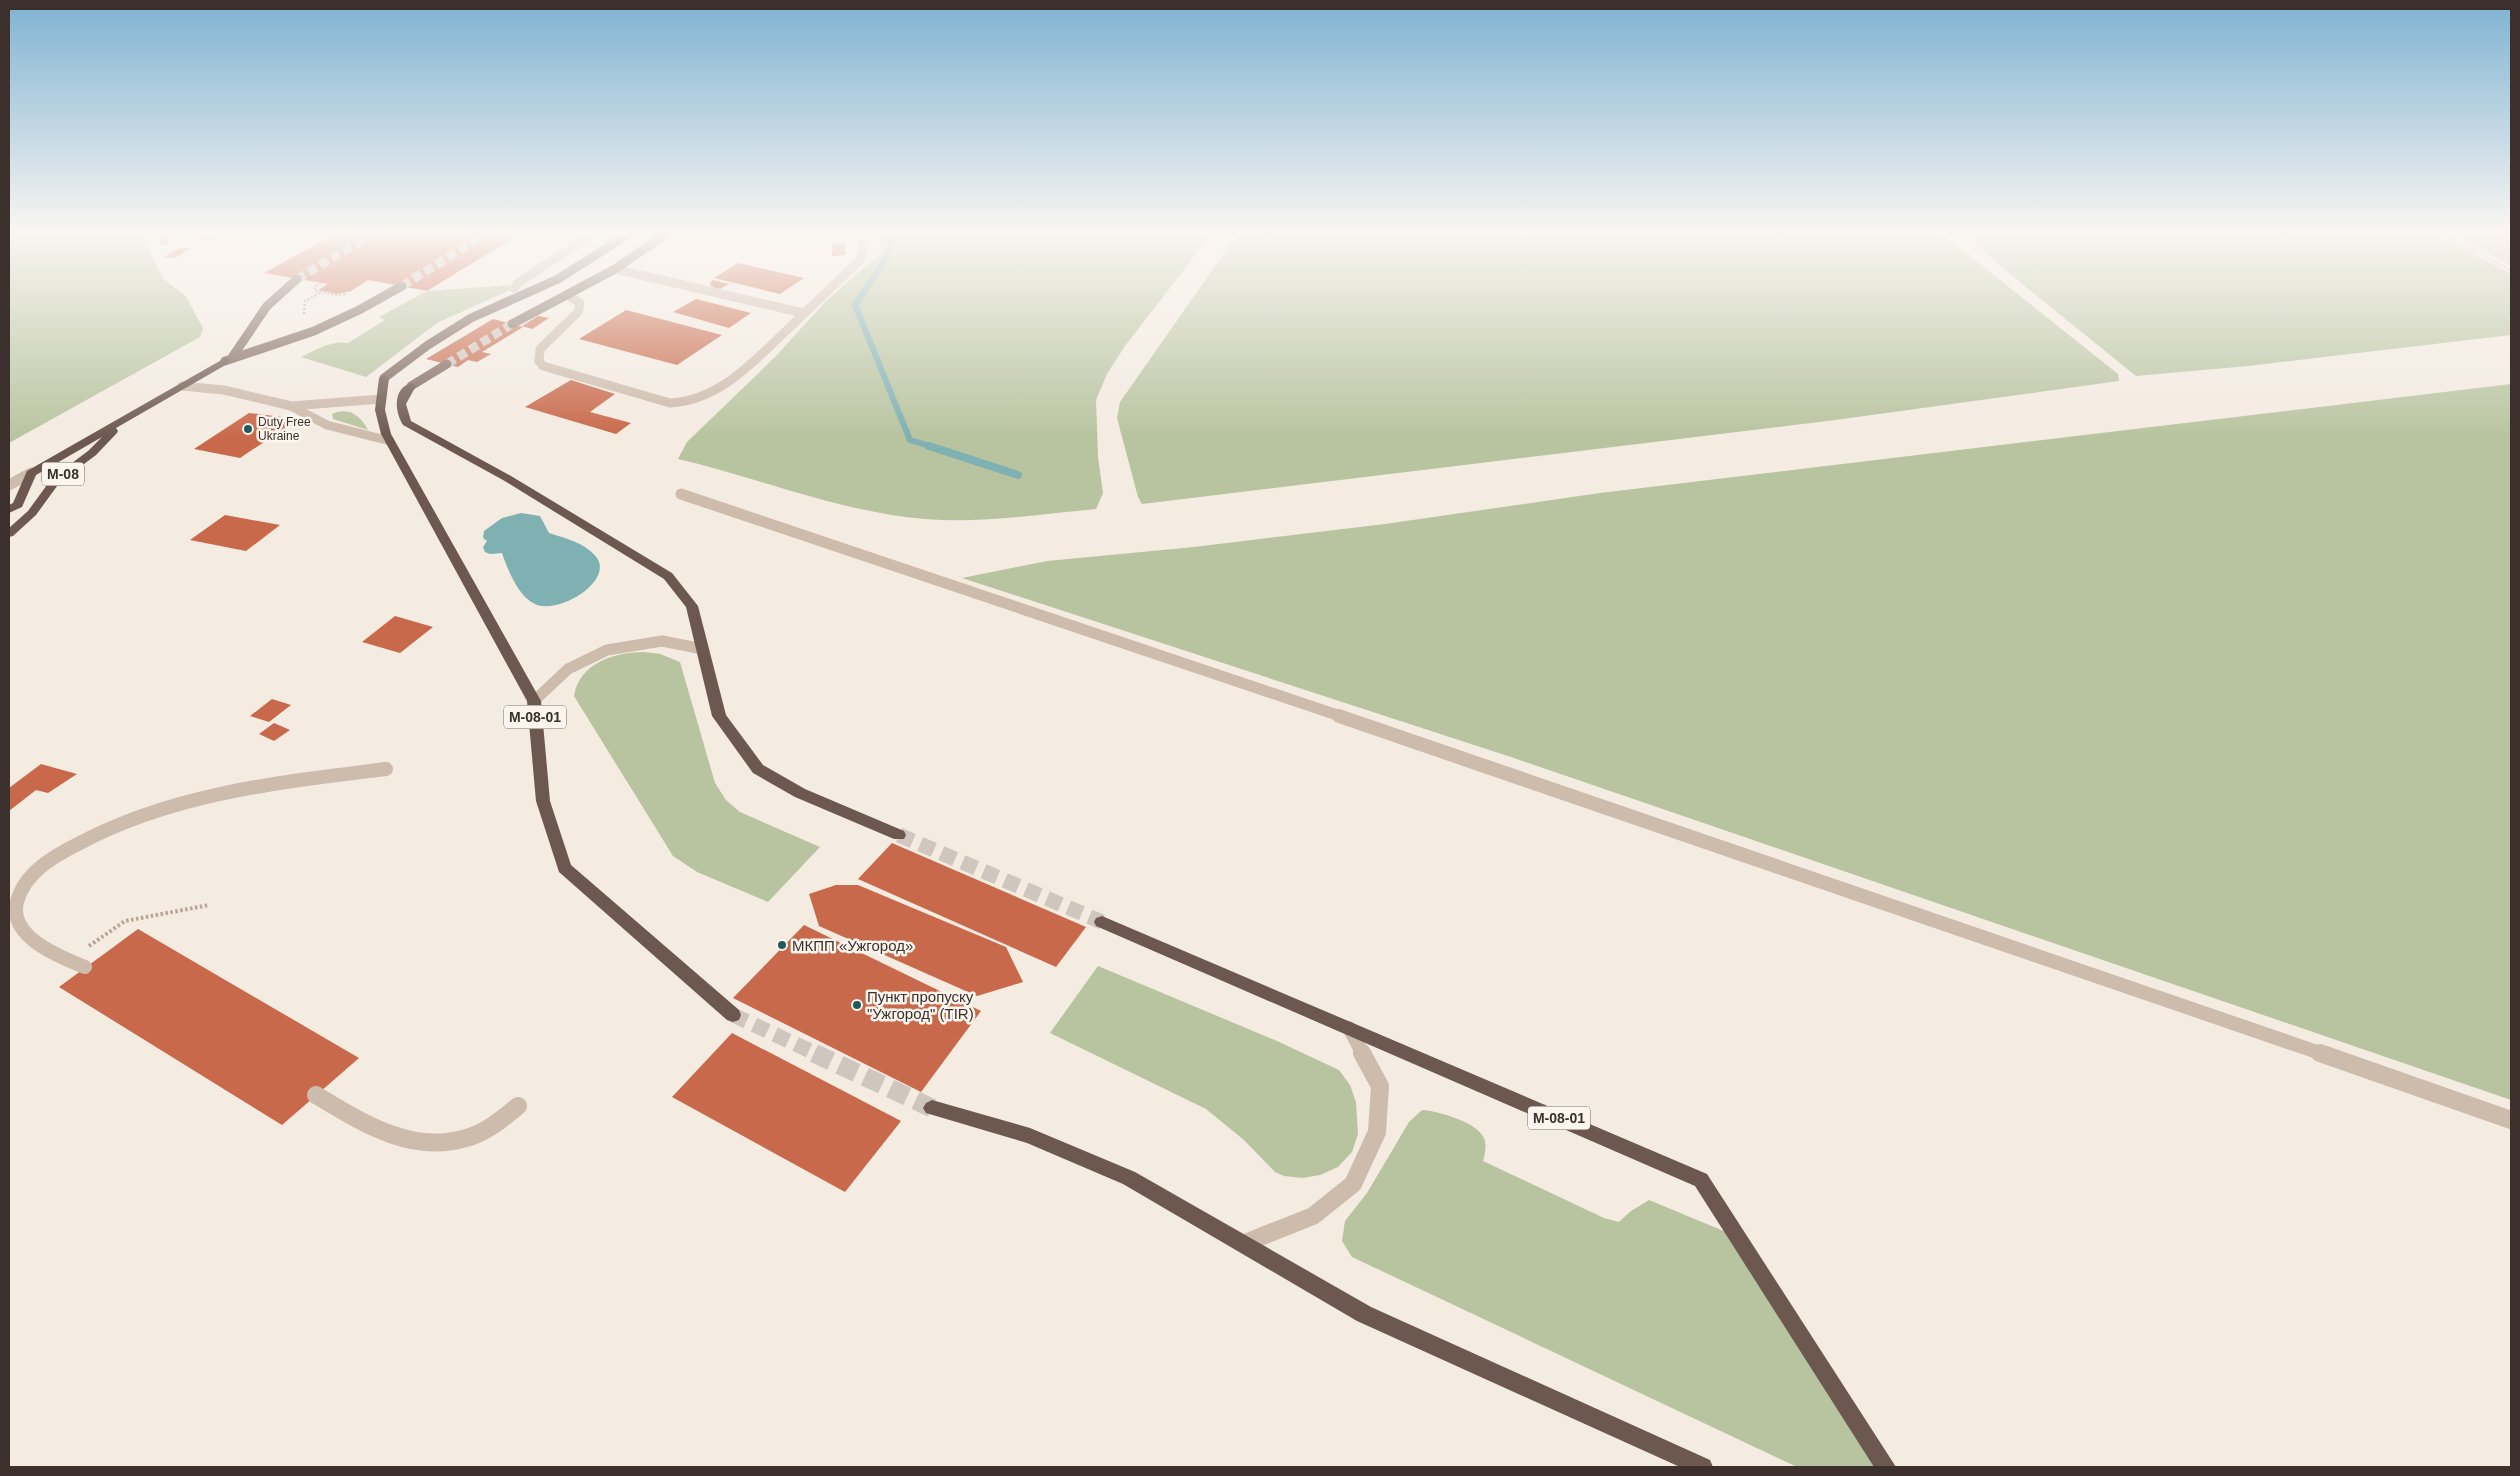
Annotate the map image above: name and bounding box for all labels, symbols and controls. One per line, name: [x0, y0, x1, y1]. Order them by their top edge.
place label: Duty Free Ukraine: [258, 415, 311, 443]
marker: Duty Free Ukraine: [242, 423, 254, 435]
road number: М-08: [42, 462, 84, 486]
road number: М-08-01: [504, 706, 566, 729]
place label: МКПП «Ужгород»: [792, 937, 913, 954]
marker: МКПП «Ужгород»: [776, 939, 788, 951]
place label: Пункт пропуску "Ужгород" (TIR): [867, 988, 974, 1022]
marker: Пункт пропуску "Ужгород" (TIR): [851, 999, 863, 1011]
road number: М-08-01: [1528, 1106, 1590, 1130]

